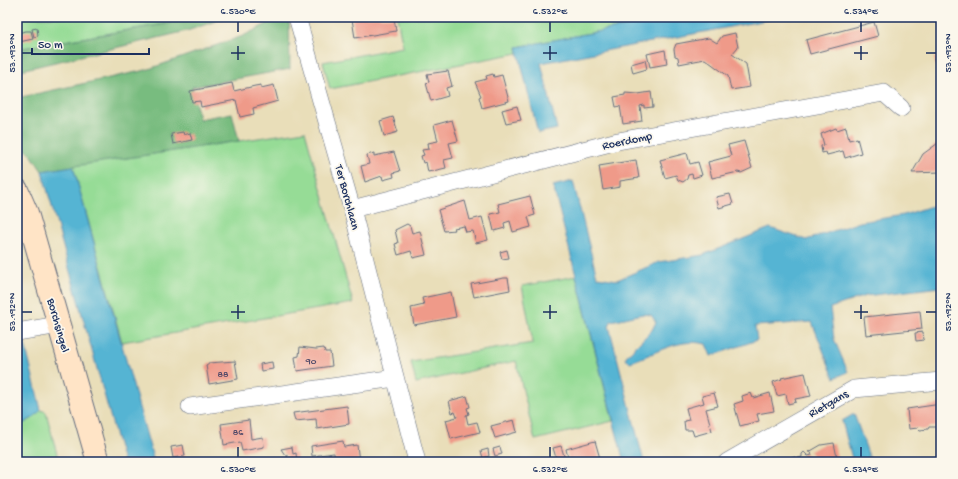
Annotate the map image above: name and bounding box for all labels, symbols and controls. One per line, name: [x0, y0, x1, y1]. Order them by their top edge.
text: 6.530°E: [220, 6, 256, 18]
text: 6.532°E: [533, 6, 568, 18]
text: 6.534°E: [844, 6, 879, 18]
scale bar: [32, 30, 149, 56]
text: 53.193°N: [7, 33, 19, 72]
text: 53.193°N: [943, 33, 955, 72]
text: 50 m: [38, 39, 63, 53]
street label: Roerdomp: [601, 130, 654, 154]
street label: Ter Borchlaan: [330, 163, 362, 232]
text: 53.192°N: [7, 292, 19, 331]
text: 53.192°N: [943, 292, 955, 331]
street label: Borchsingel: [42, 296, 72, 355]
house number: 90: [305, 356, 317, 368]
house number: 88: [218, 369, 229, 381]
street label: Rietgans: [807, 387, 852, 422]
house number: 86: [233, 427, 244, 439]
text: 6.530°E: [220, 464, 256, 476]
text: 6.532°E: [533, 464, 568, 476]
text: 6.534°E: [844, 464, 879, 476]

